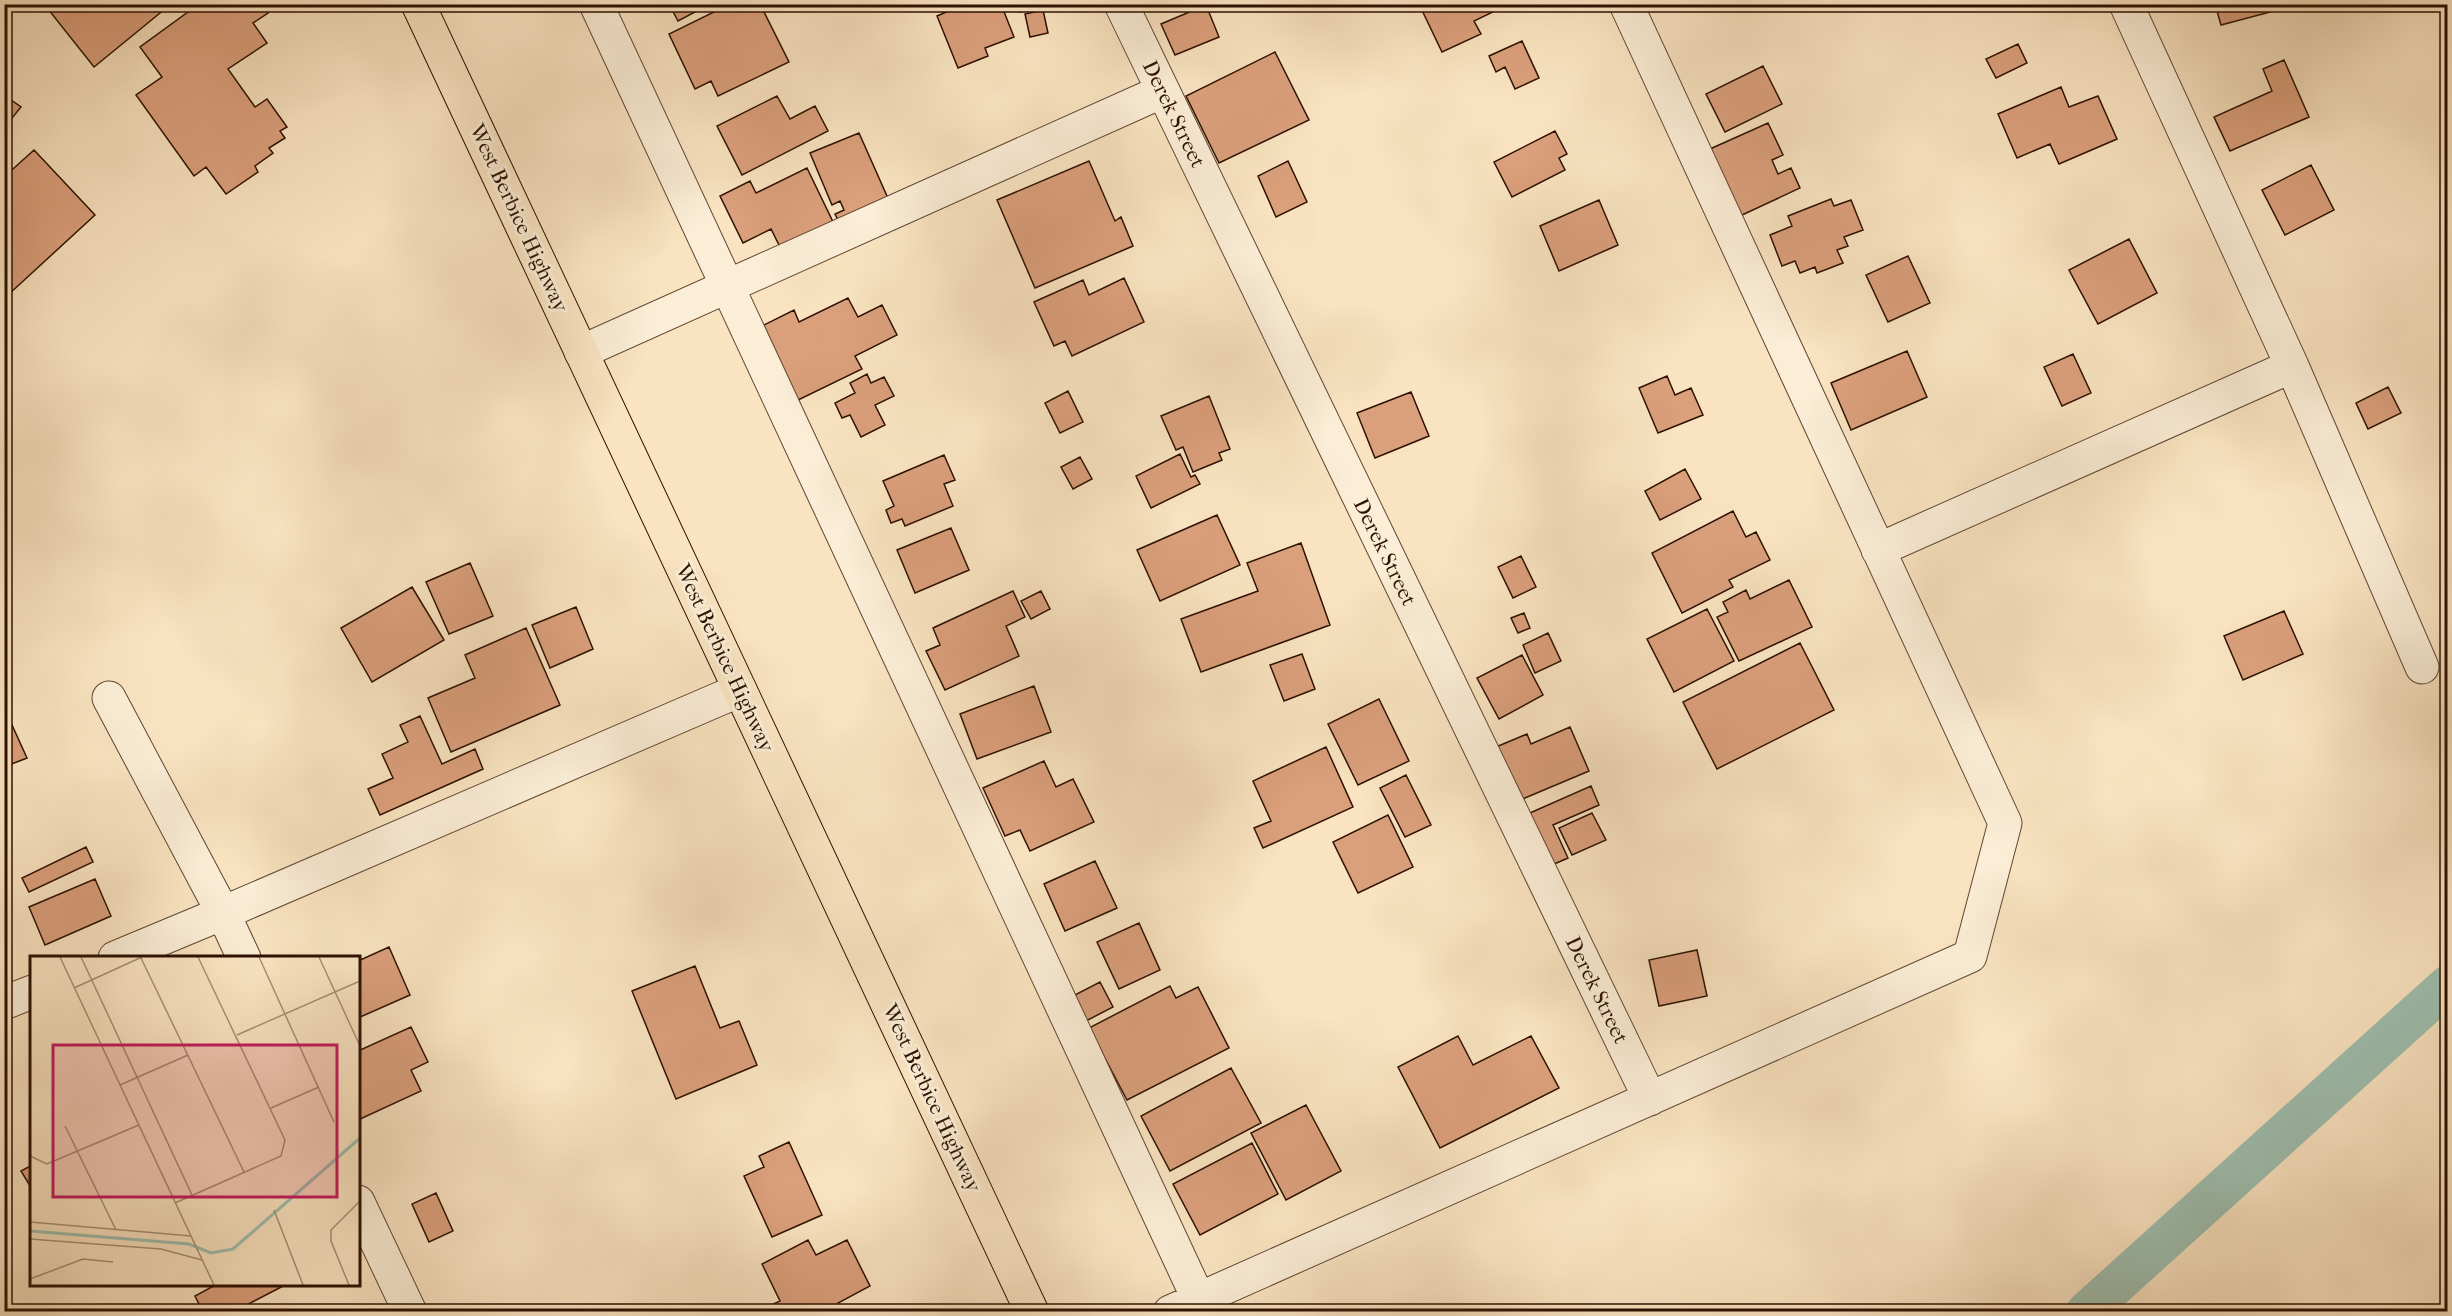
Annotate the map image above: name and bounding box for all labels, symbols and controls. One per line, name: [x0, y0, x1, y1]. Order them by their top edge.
street label: Derek Street: [1138, 56, 1210, 172]
street label: West Berbice Highway: [464, 119, 573, 317]
street label: Derek Street: [1349, 494, 1421, 610]
street label: West Berbice Highway: [670, 559, 779, 757]
street label: Derek Street: [1561, 932, 1633, 1048]
inset map: [30, 956, 360, 1286]
street label: West Berbice Highway: [877, 999, 986, 1197]

